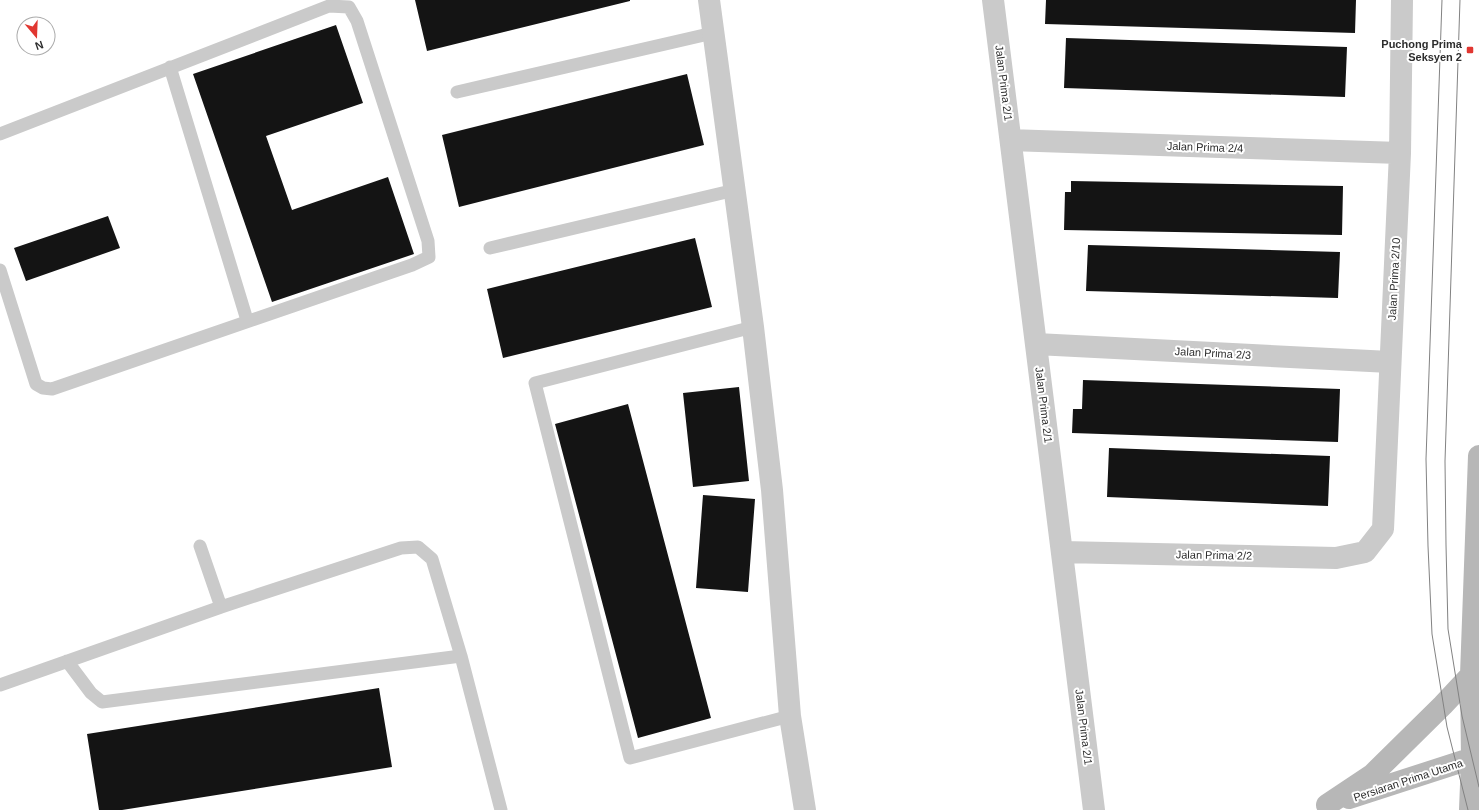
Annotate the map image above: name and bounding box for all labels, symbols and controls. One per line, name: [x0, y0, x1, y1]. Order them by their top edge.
north arrow: [16, 16, 56, 56]
text: N: [33, 38, 45, 52]
place label: Puchong Prima Seksyen 2: [1381, 38, 1463, 63]
street label: Jalan Prima 2/1: [993, 44, 1015, 122]
marker: Puchong Prima Seksyen 2: [1465, 45, 1475, 55]
street label: Jalan Prima 2/4: [1167, 140, 1243, 154]
street label: Jalan Prima 2/10: [1386, 237, 1402, 321]
street label: Jalan Prima 2/3: [1175, 345, 1251, 361]
street label: Jalan Prima 2/1: [1033, 366, 1055, 444]
street label: Jalan Prima 2/2: [1176, 548, 1252, 562]
street label: Jalan Prima 2/1: [1073, 688, 1095, 766]
street label: Persiaran Prima Utama: [1352, 756, 1465, 803]

